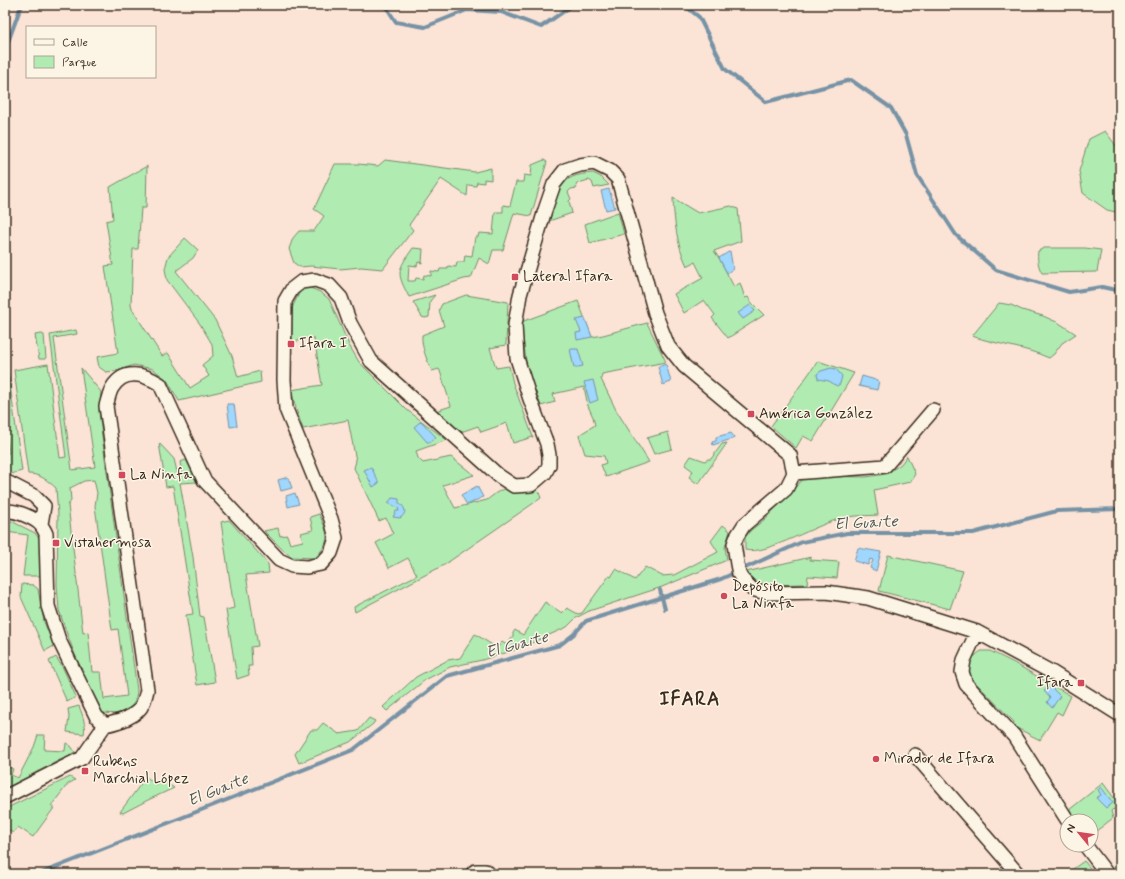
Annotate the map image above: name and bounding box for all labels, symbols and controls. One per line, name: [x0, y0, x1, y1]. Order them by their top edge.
legend: [26, 26, 156, 78]
text: Calle: [62, 35, 88, 51]
text: Parque: [62, 55, 97, 71]
place label: Lateral Ifara: [523, 267, 613, 287]
marker: Lateral Ifara: [510, 272, 520, 282]
place label: Ifara I: [299, 334, 348, 354]
marker: Ifara I: [286, 339, 296, 349]
place label: América González: [759, 404, 873, 424]
marker: América González: [746, 409, 756, 419]
place label: La Ninfa: [130, 465, 193, 485]
marker: La Ninfa: [117, 470, 127, 480]
water label: El Guaite: [834, 511, 899, 535]
place label: Vistahermosa: [64, 533, 152, 553]
marker: Vistahermosa: [51, 538, 61, 548]
place label: Depósito La Ninfa: [732, 577, 795, 614]
marker: Depósito La Ninfa: [719, 591, 729, 601]
water label: El Guaite: [484, 626, 551, 663]
place label: Ifara: [1037, 673, 1074, 693]
marker: Ifara: [1076, 678, 1086, 688]
district label: IFARA: [659, 687, 721, 712]
place label: Mirador de Ifara: [884, 749, 995, 769]
place label: Rubens Marchial López: [93, 752, 189, 789]
marker: Mirador de Ifara: [871, 754, 881, 764]
marker: Rubens Marchial López: [80, 766, 90, 776]
water label: El Guaite: [185, 768, 252, 812]
north arrow: [1059, 813, 1099, 853]
text: N: [1063, 822, 1079, 835]

